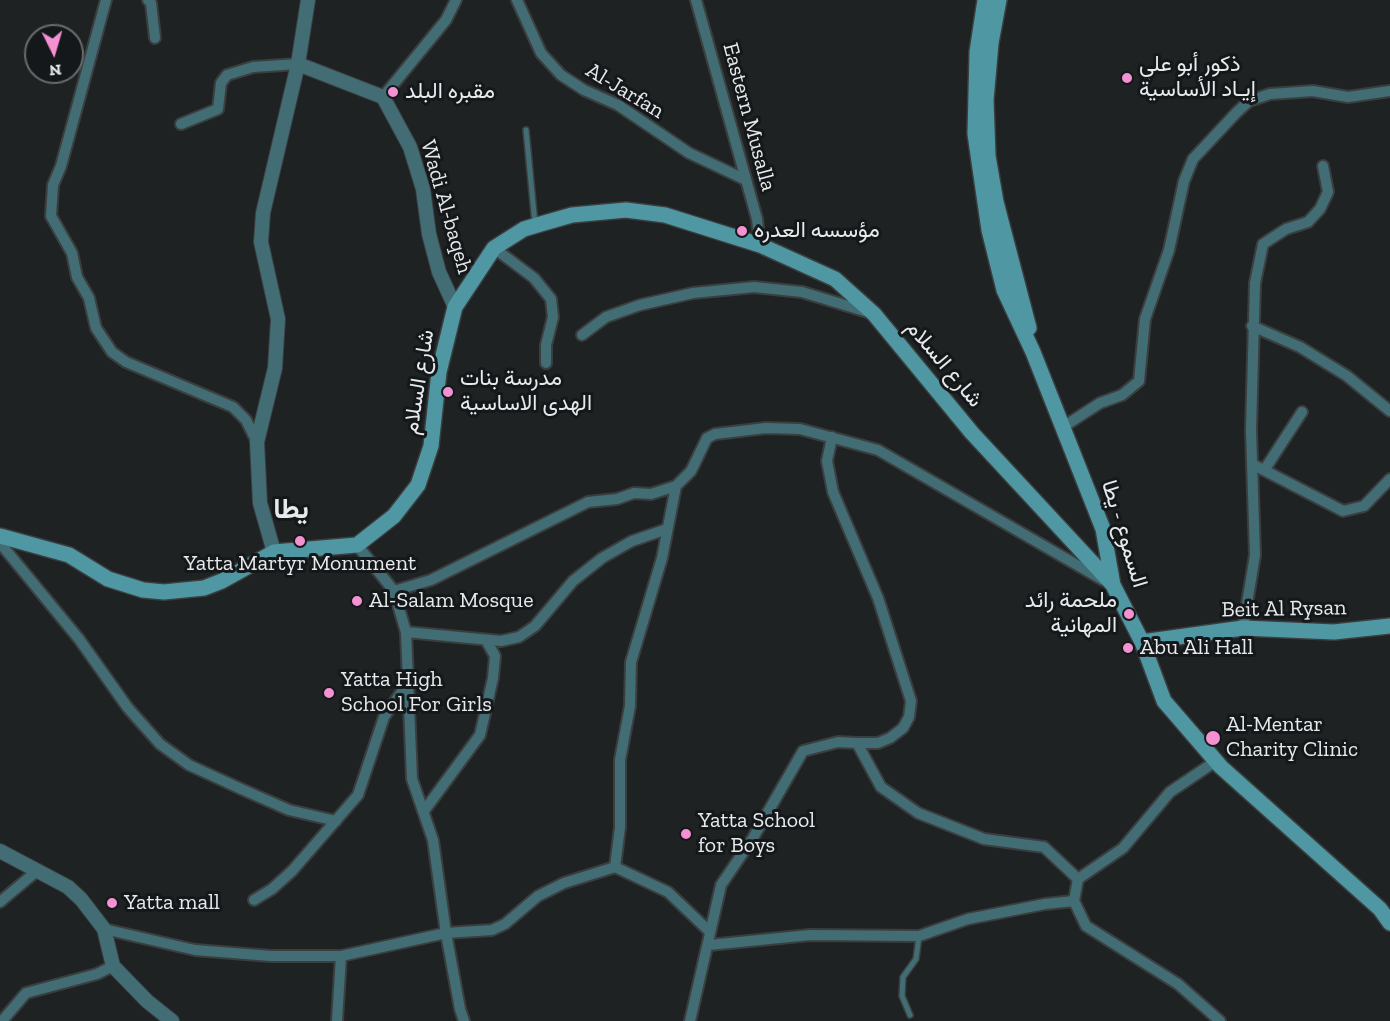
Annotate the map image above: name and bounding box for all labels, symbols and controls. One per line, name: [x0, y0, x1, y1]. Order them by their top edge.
north arrow: [24, 24, 84, 84]
street label: Eastern Musalla: [717, 40, 781, 194]
place label: ذكور أبو علي إيـاد الأساسية: [1139, 52, 1256, 104]
street label: Al-Jarfan: [581, 57, 669, 125]
text: N: [49, 60, 62, 80]
marker: ذكور أبو علي إيـاد الأساسية: [1120, 71, 1134, 85]
place label: مقبره البلد: [405, 79, 495, 105]
marker: مقبره البلد: [386, 85, 400, 99]
street label: Wadi Al-baqeh: [414, 137, 478, 277]
place label: مؤسسه العدره: [754, 218, 880, 244]
marker: مؤسسه العدره: [735, 224, 749, 238]
street label: شارع السلام: [900, 315, 988, 413]
street label: شارع السلام: [398, 328, 440, 436]
place label: مدرسة بنات الهدى الاساسية: [460, 366, 592, 418]
marker: مدرسة بنات الهدى الاساسية: [441, 385, 455, 399]
street label: السموع - يطا: [1095, 477, 1153, 591]
district label: يطا: [273, 493, 309, 527]
marker: Yatta Martyr Monument: [293, 534, 307, 548]
place label: Yatta Martyr Monument: [184, 551, 416, 577]
place label: Al-Salam Mosque: [369, 588, 533, 614]
place label: ملحمة رائد المهانية: [1025, 588, 1117, 640]
marker: Al-Salam Mosque: [350, 594, 364, 608]
street label: Beit Al Rysan: [1221, 595, 1347, 623]
marker: ملحمة رائد المهانية: [1122, 607, 1136, 621]
place label: Abu Ali Hall: [1140, 635, 1253, 661]
marker: Abu Ali Hall: [1121, 641, 1135, 655]
place label: Yatta High School For Girls: [341, 667, 492, 718]
marker: Yatta High School For Girls: [322, 686, 336, 700]
place label: Al-Mentar Charity Clinic: [1226, 712, 1358, 764]
marker: Al-Mentar Charity Clinic: [1204, 729, 1222, 747]
place label: Yatta School for Boys: [698, 808, 815, 860]
marker: Yatta School for Boys: [679, 827, 693, 841]
place label: Yatta mall: [124, 890, 220, 916]
marker: Yatta mall: [105, 896, 119, 910]

